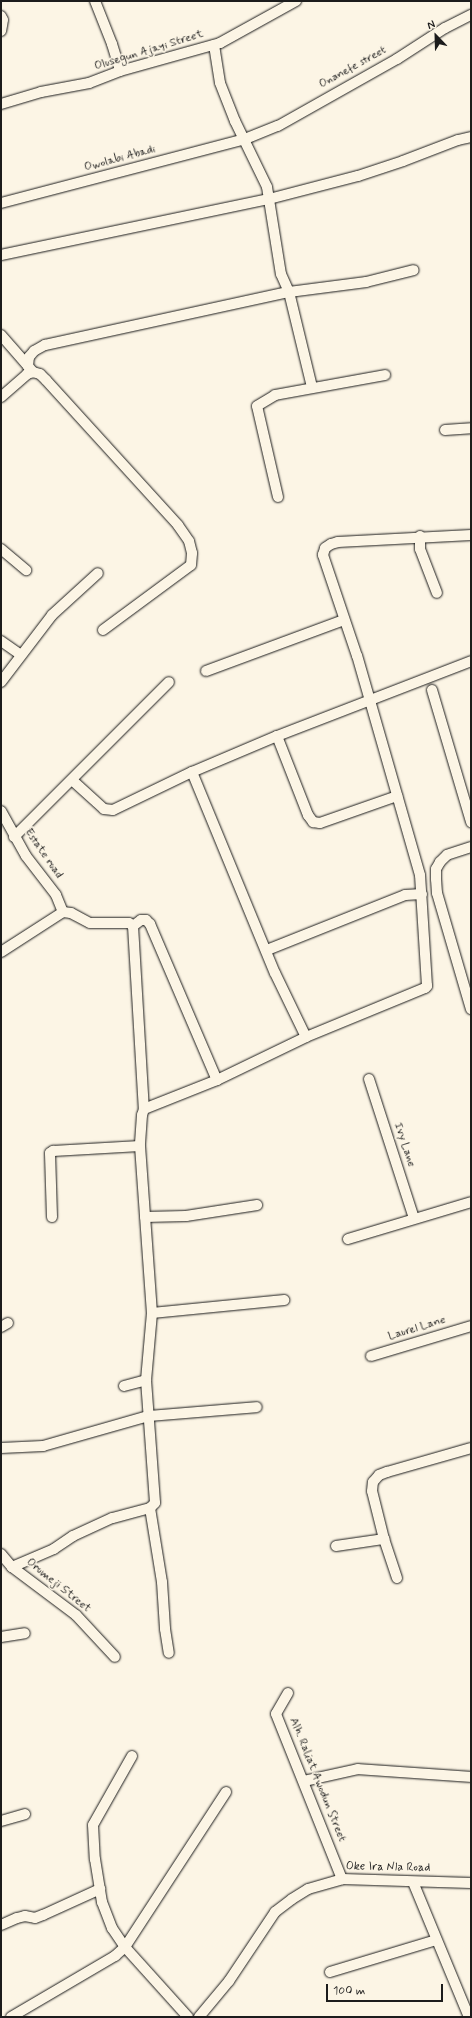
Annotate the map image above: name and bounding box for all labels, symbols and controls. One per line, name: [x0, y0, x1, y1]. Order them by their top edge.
north arrow: [416, 16, 456, 56]
text: N: [425, 17, 437, 33]
street label: Olusegun Ajayi Street: [93, 28, 205, 74]
street label: Onanefe street: [317, 44, 389, 92]
street label: Owolabi Abadi: [83, 143, 157, 175]
street label: Estate road: [21, 826, 65, 882]
street label: Ivy Lane: [390, 1120, 418, 1170]
street label: Laurel Lane: [387, 1313, 447, 1345]
street label: Oromeji Street: [23, 1556, 93, 1616]
street label: Alh. Raliat Awodun Street: [284, 1712, 350, 1848]
street label: Oke Ira Nla Road: [344, 1860, 432, 1876]
scale bar: [328, 1976, 445, 2002]
text: 100 m: [333, 1983, 365, 1999]

